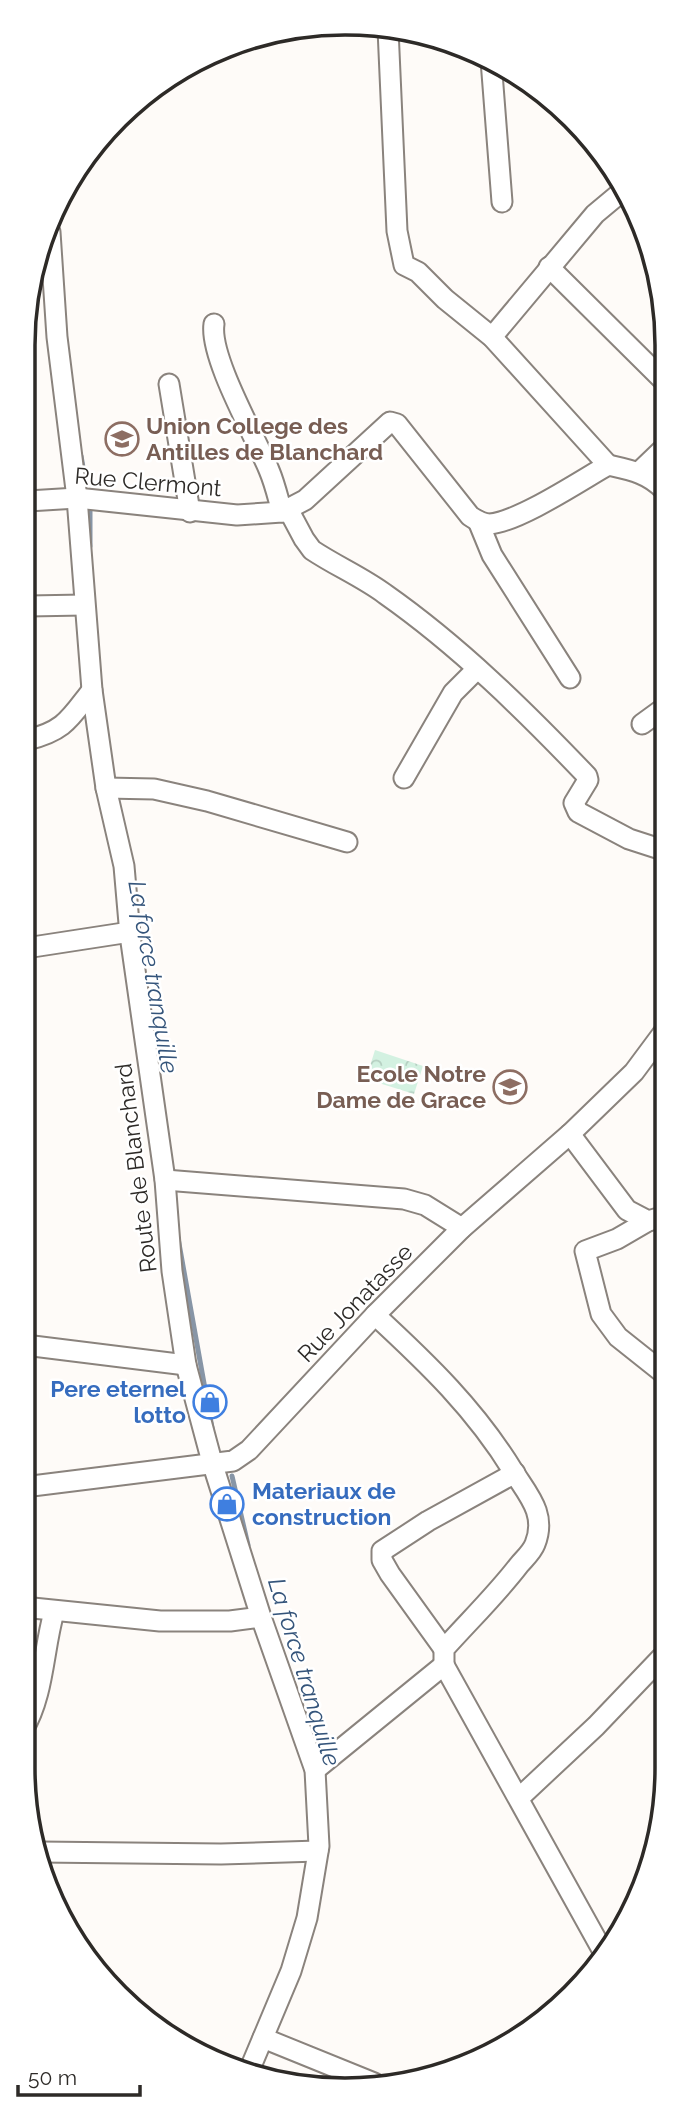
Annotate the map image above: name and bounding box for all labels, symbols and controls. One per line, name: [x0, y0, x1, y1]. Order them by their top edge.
place label: Union College des Antilles de Blanchard: [146, 412, 383, 465]
school or university icon: Union College des Antilles de Blanchard: [103, 420, 141, 458]
street label: Rue Clermont: [73, 462, 223, 501]
water label: La force tranquille: [122, 878, 185, 1076]
place label: Ecole Notre Dame de Grace: [316, 1060, 486, 1113]
street label: Route de Blanchard: [109, 1062, 162, 1274]
school or university icon: Ecole Notre Dame de Grace: [491, 1068, 529, 1106]
street label: Rue Jonatasse: [292, 1238, 418, 1367]
place label: Pere eternel lotto: [50, 1375, 187, 1428]
shop icon: Pere eternel lotto: [191, 1383, 229, 1421]
place label: Materiaux de construction: [252, 1477, 396, 1530]
shop icon: Materiaux de construction: [208, 1485, 246, 1523]
water label: La force tranquille: [262, 1574, 347, 1770]
scale bar: [18, 2054, 140, 2098]
text: 50 m: [28, 2065, 77, 2090]

